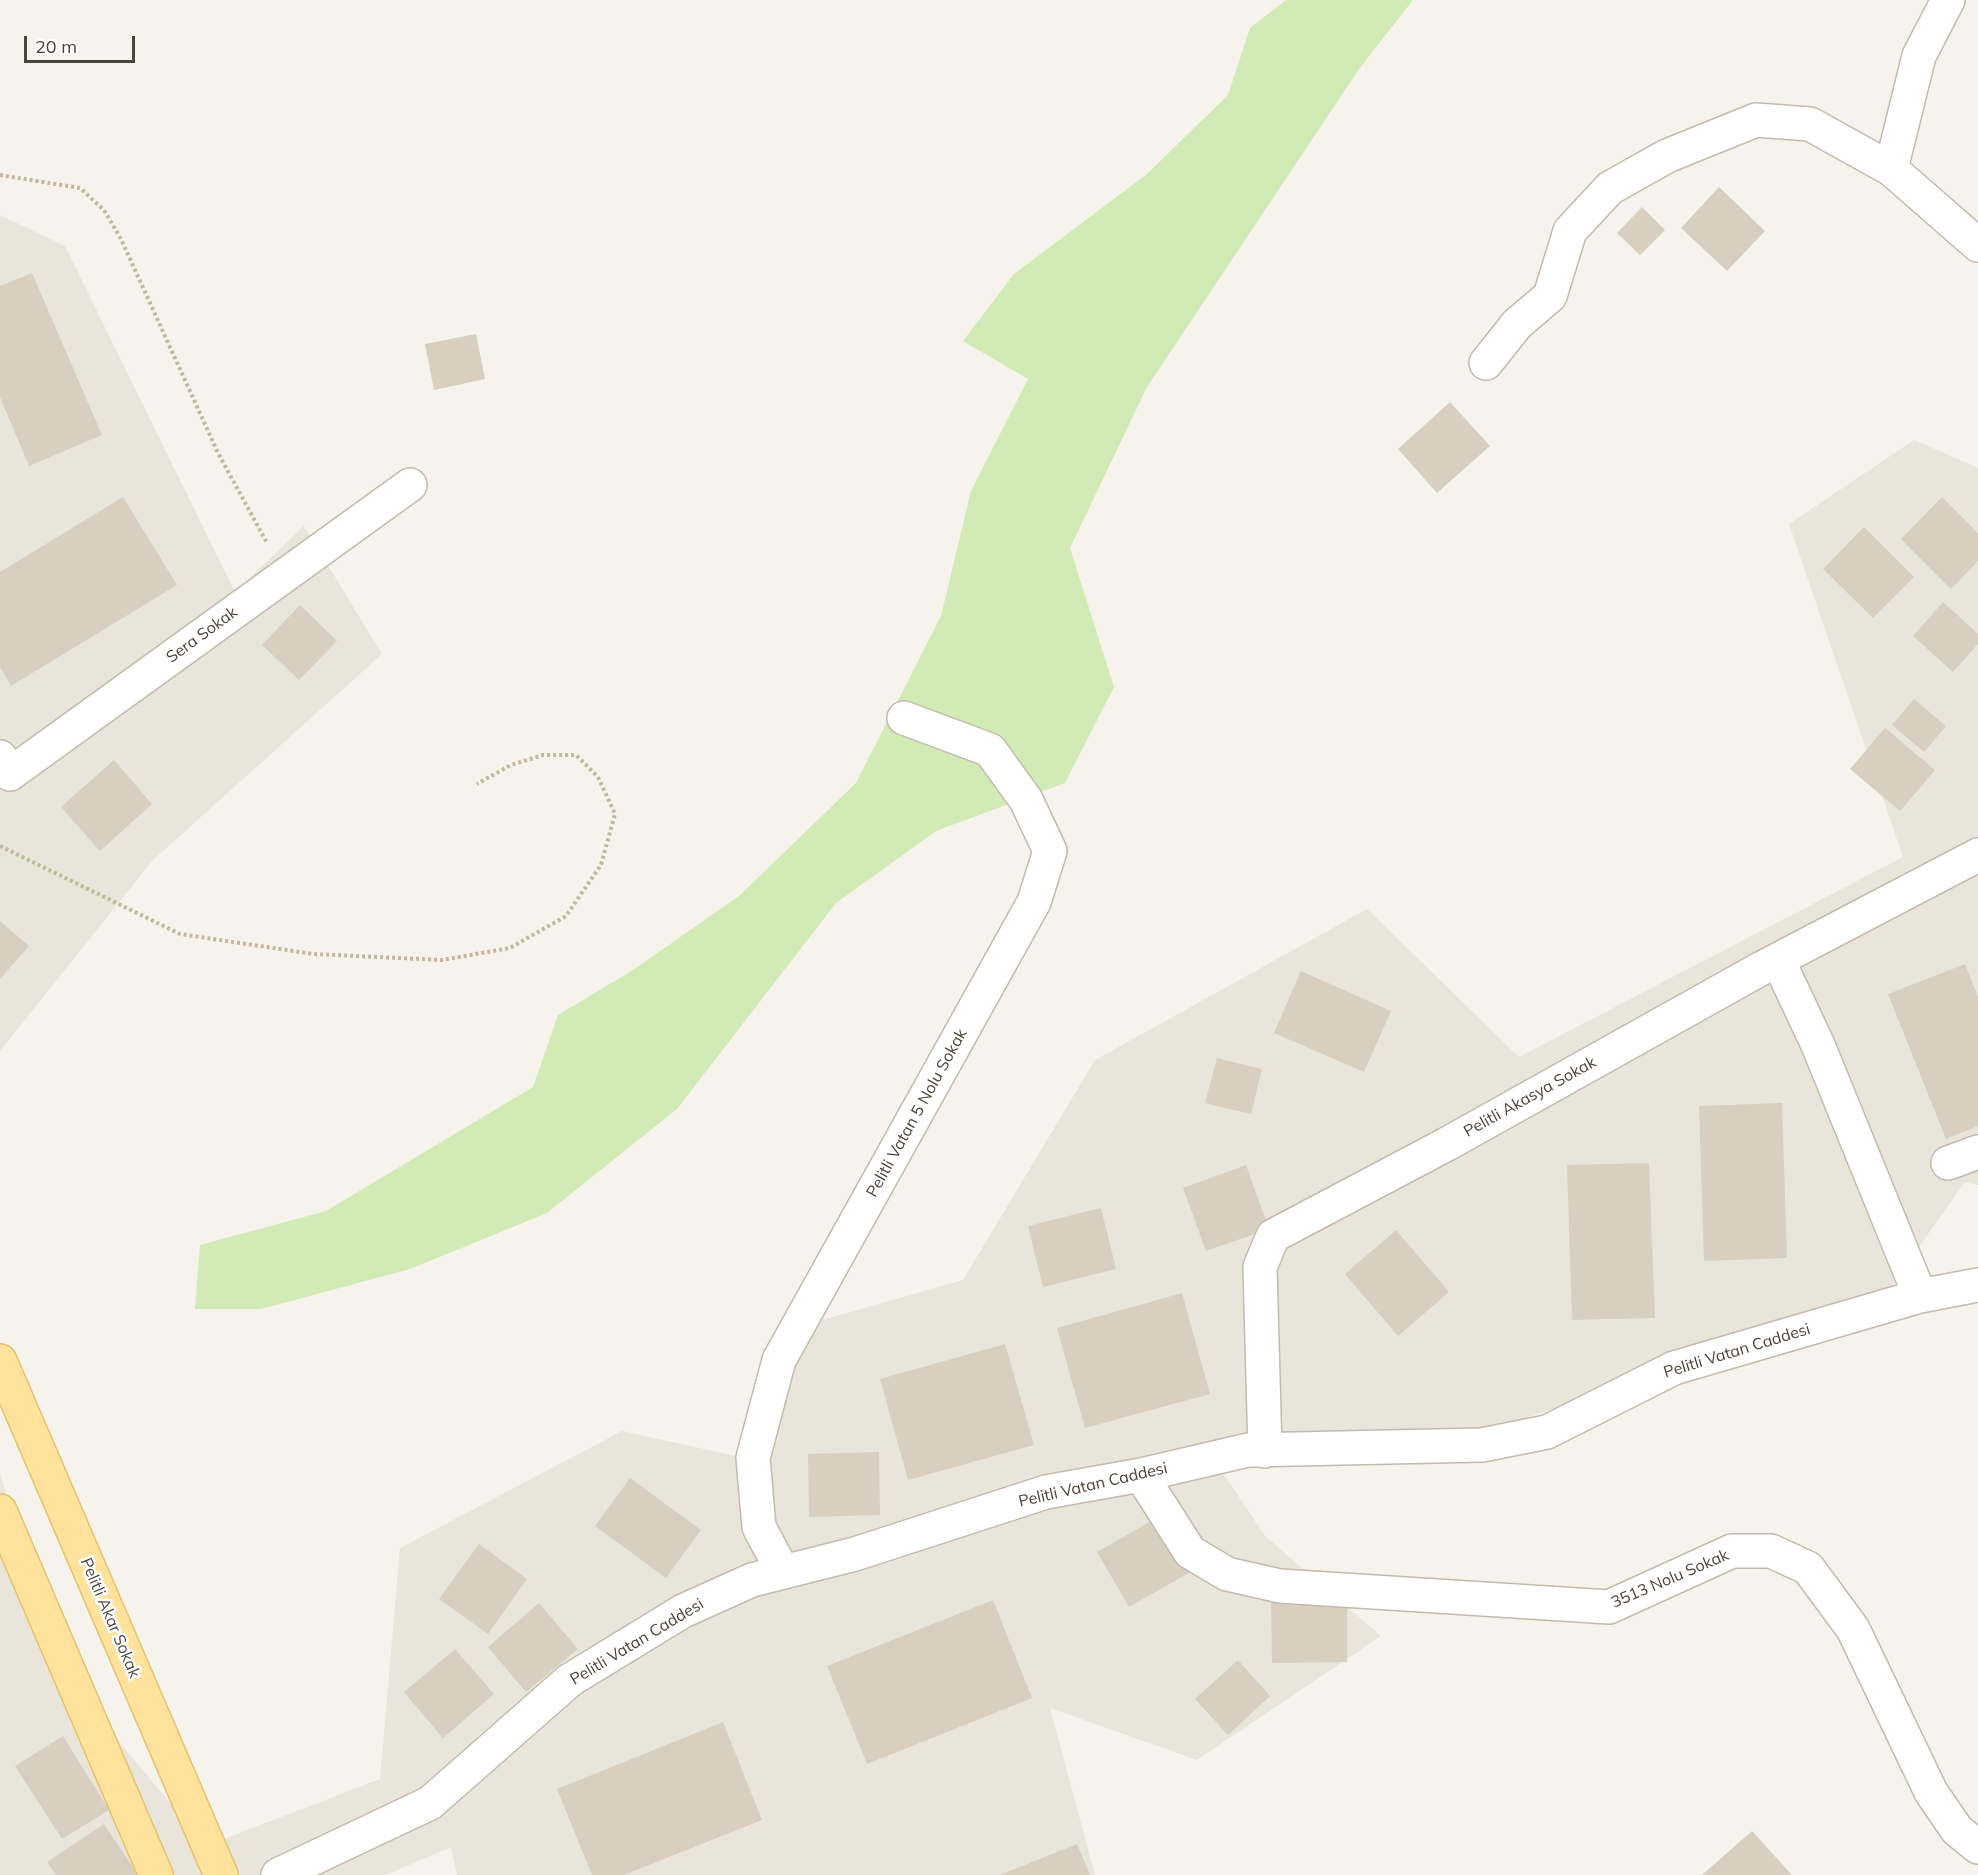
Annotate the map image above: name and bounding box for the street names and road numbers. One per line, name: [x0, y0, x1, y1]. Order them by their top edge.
street label: Sera Sokak: [163, 603, 241, 667]
street label: Pelitli Vatan 5 Nolu Sokak: [863, 1025, 971, 1201]
street label: Pelitli Akasya Sokak: [1461, 1053, 1599, 1141]
street label: Pelitli Vatan Caddesi: [1661, 1320, 1813, 1382]
street label: Pelitli Vatan Caddesi: [1017, 1459, 1169, 1511]
street label: 3513 Nolu Sokak: [1608, 1546, 1732, 1612]
street label: Pelitli Akar Sokak: [76, 1555, 144, 1681]
street label: Pelitli Vatan Caddesi: [567, 1595, 707, 1689]

